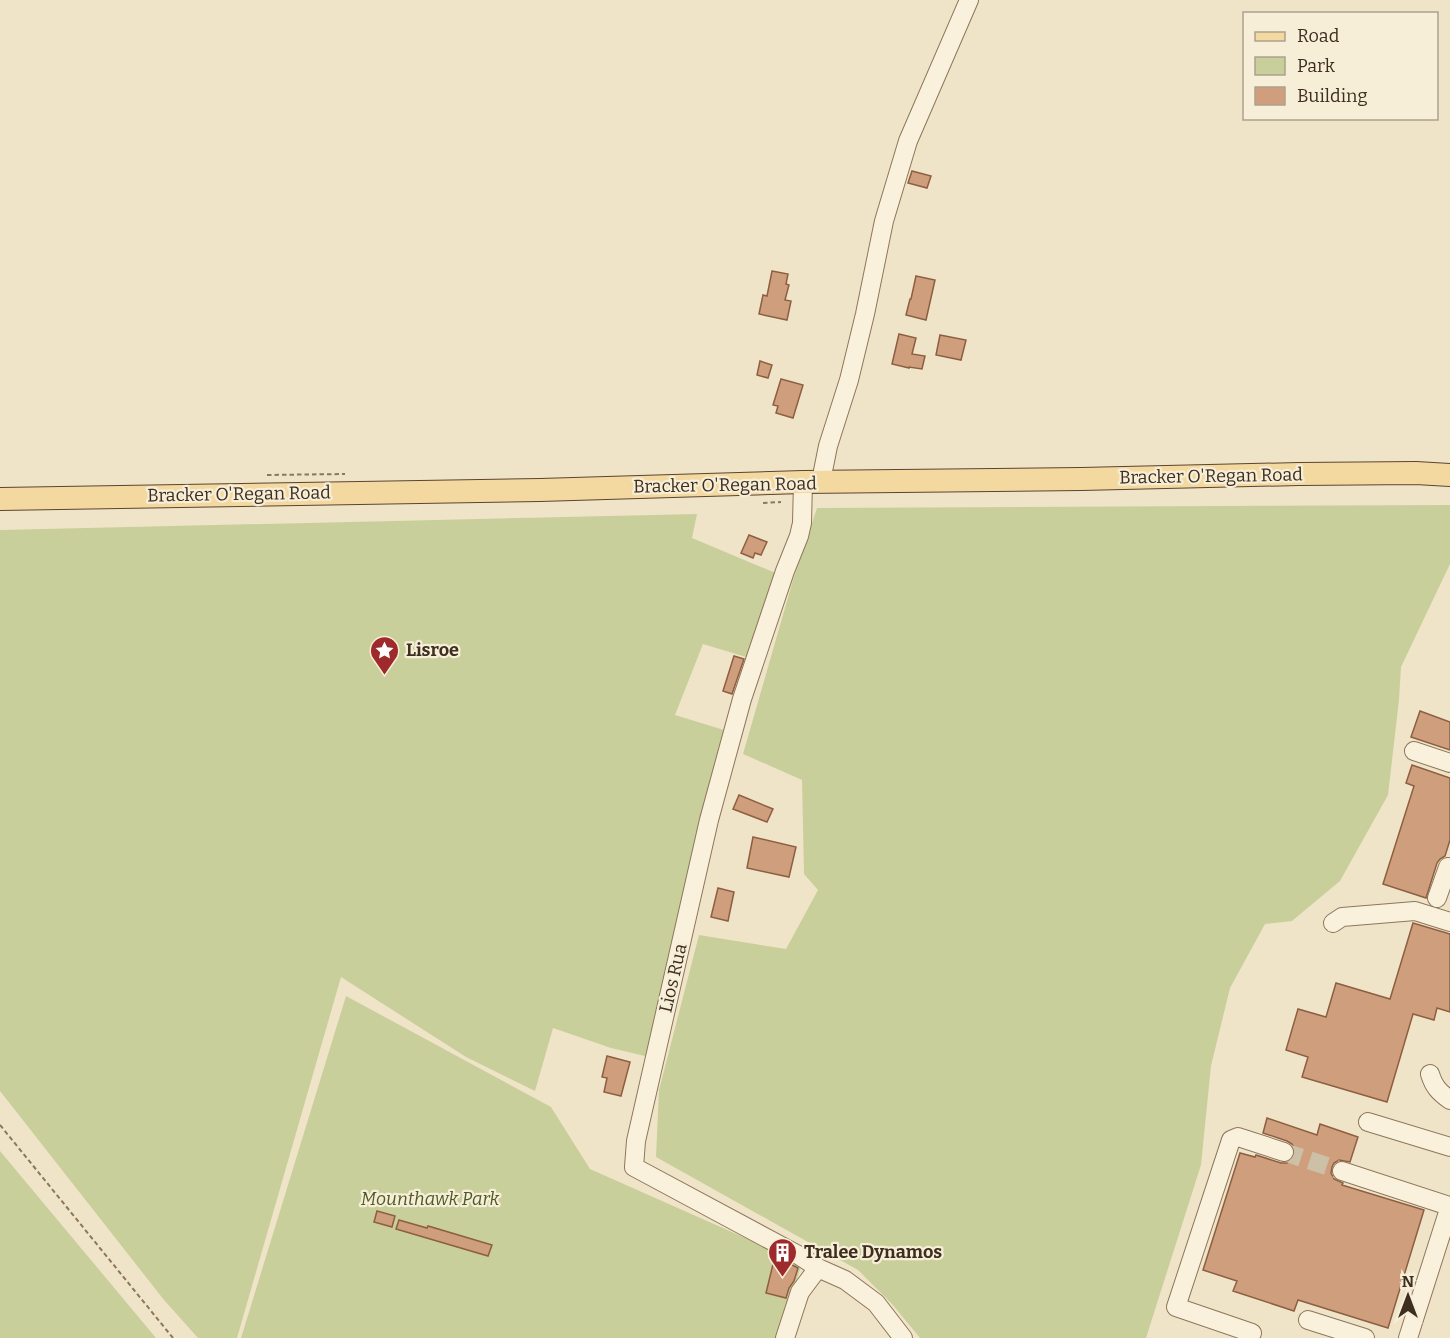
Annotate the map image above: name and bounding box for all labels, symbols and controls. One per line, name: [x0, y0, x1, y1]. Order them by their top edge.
legend: [1243, 12, 1438, 120]
text: Road: [1297, 25, 1340, 47]
text: Park: [1297, 55, 1336, 77]
text: Building: [1297, 85, 1368, 107]
street label: Bracker O'Regan Road: [1119, 463, 1303, 489]
street label: Bracker O'Regan Road: [633, 472, 817, 498]
street label: Bracker O'Regan Road: [147, 481, 331, 507]
place icon: Lisroe: [369, 634, 401, 676]
place label: Lisroe: [406, 639, 459, 661]
street label: Lios Rua: [654, 941, 692, 1015]
park label: Mounthawk Park: [361, 1188, 500, 1210]
building icon: Tralee Dynamos: [767, 1236, 799, 1278]
place label: Tralee Dynamos: [804, 1241, 942, 1263]
north arrow: [1378, 1266, 1438, 1326]
text: N: [1402, 1272, 1414, 1291]

